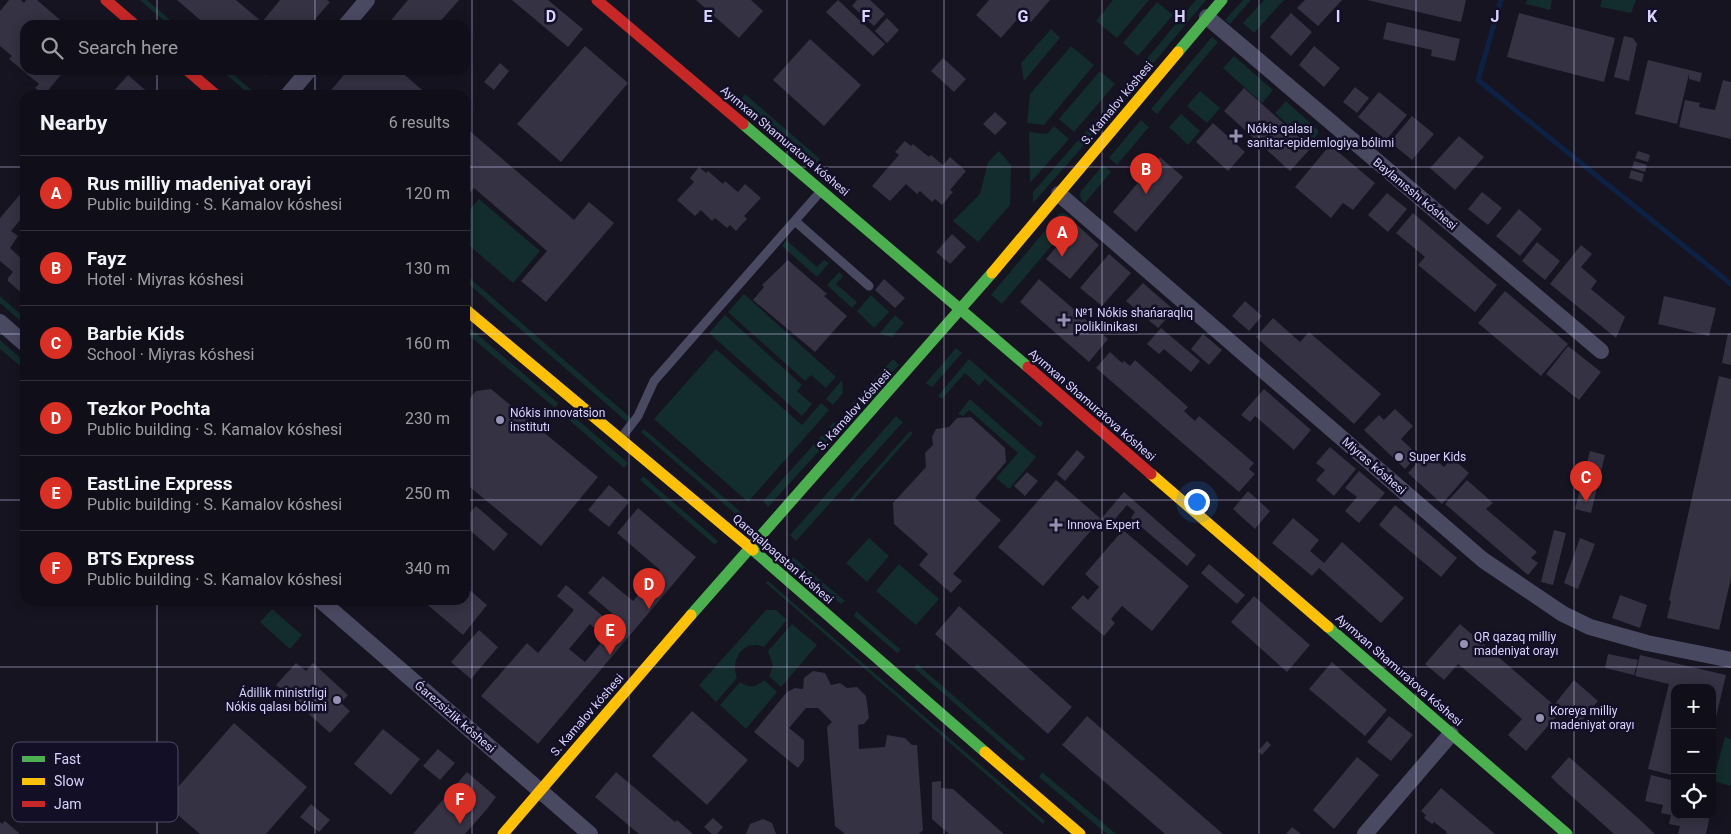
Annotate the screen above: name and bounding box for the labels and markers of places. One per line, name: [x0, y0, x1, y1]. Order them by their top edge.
place label: Nókis qalası sanitar-epidemlogiya bólimi: [1247, 122, 1394, 150]
marker: Nókis qalası sanitar-epidemlogiya bólimi: [1229, 129, 1243, 143]
pin: B: [1130, 153, 1162, 194]
pin: A: [1046, 216, 1078, 257]
place label: №1 Nókis shańaraqlıq poliklinikası: [1075, 306, 1193, 334]
marker: №1 Nókis shańaraqlıq poliklinikası: [1057, 313, 1071, 327]
place label: Nókis innovatsion institutı: [510, 406, 605, 434]
marker: Nókis innovatsion institutı: [494, 414, 506, 426]
place label: Super Kids: [1409, 450, 1466, 464]
marker: Super Kids: [1393, 451, 1405, 463]
pin: C: [1570, 461, 1602, 502]
marker: Innova Expert: [1049, 518, 1063, 532]
place label: Innova Expert: [1067, 518, 1140, 532]
pin: D: [633, 568, 665, 609]
pin: E: [594, 614, 626, 655]
place label: QR qazaq milliy madeniyat orayı: [1474, 630, 1559, 658]
marker: QR qazaq milliy madeniyat orayı: [1458, 638, 1470, 650]
place label: Ádillik ministrligi Nókis qalası bólimi: [226, 685, 327, 714]
marker: Ádillik ministrligi Nókis qalası bólimi: [331, 694, 343, 706]
place label: Koreya milliy madeniyat orayı: [1550, 704, 1635, 732]
marker: Koreya milliy madeniyat orayı: [1534, 712, 1546, 724]
pin: F: [444, 783, 476, 824]

